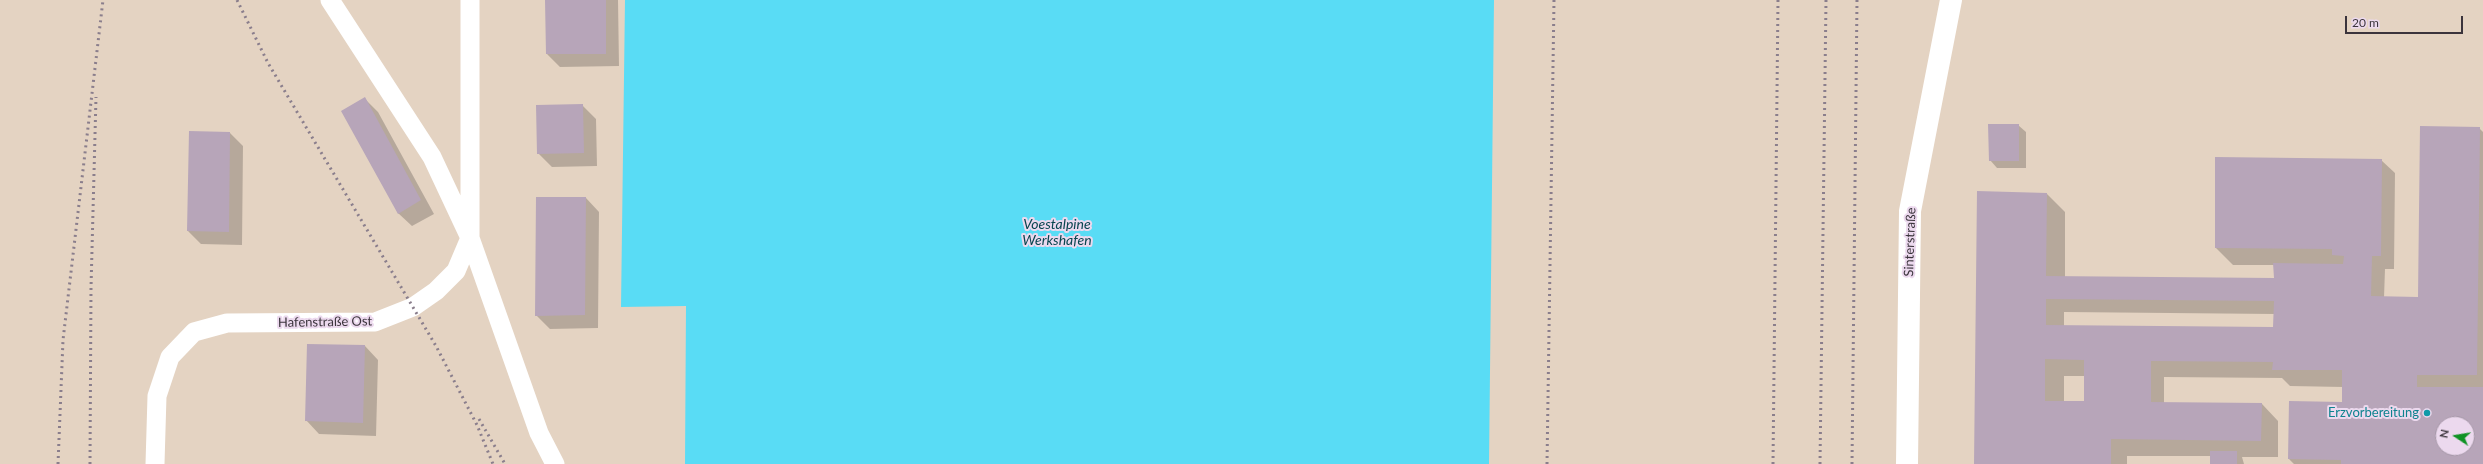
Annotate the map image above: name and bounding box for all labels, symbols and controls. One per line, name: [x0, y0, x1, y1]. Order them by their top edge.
scale bar: [2347, 8, 2465, 34]
text: 20 m: [2352, 15, 2379, 30]
street label: Sinterstraße: [1901, 207, 1919, 277]
water label: Voestalpine Werkshafen: [1022, 216, 1092, 248]
street label: Hafenstraße Ost: [278, 313, 372, 331]
place label: Erzvorbereitung: [2328, 405, 2419, 421]
marker: Erzvorbereitung: [2422, 408, 2432, 418]
north arrow: [2435, 416, 2475, 456]
text: N: [2437, 428, 2451, 439]

